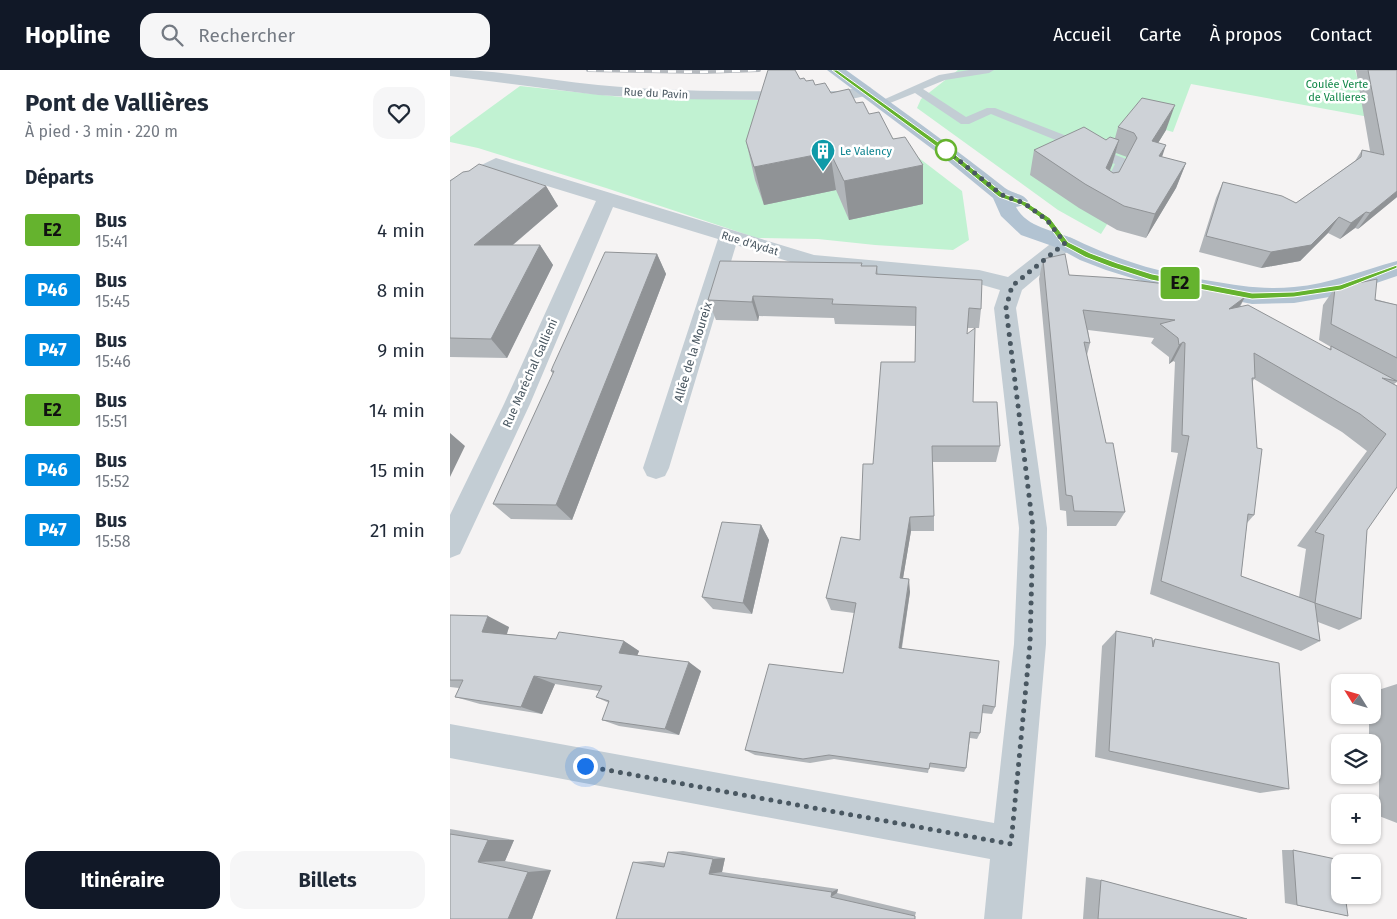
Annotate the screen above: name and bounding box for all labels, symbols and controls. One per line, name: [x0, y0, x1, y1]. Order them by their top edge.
search box: [140, 13, 490, 58]
text: Hopline: [25, 21, 110, 49]
icon: search: [158, 21, 186, 49]
text: Rechercher: [198, 24, 295, 47]
text: Accueil: [1053, 24, 1111, 46]
text: Carte: [1139, 24, 1182, 46]
text: À propos: [1210, 24, 1282, 46]
text: Contact: [1310, 24, 1372, 46]
park label: Coulée Verte de Vallieres: [1306, 78, 1368, 104]
street label: Rue du Pavin: [623, 85, 688, 102]
button: heart: [373, 87, 425, 139]
text: Pont de Vallières: [25, 89, 208, 117]
text: À pied · 3 min · 220 m: [25, 122, 178, 141]
building icon: Le Valency: [810, 138, 836, 172]
unlabelled marker: [935, 139, 957, 161]
place label: Le Valency: [840, 145, 893, 158]
text: Départs: [25, 166, 94, 189]
text: Bus: [95, 209, 127, 232]
text: E2: [43, 219, 62, 241]
text: 4 min: [377, 219, 425, 242]
street label: Rue d'Aydat: [720, 229, 780, 258]
text: 15:41: [95, 232, 128, 251]
line badge: E2: [1158, 267, 1202, 299]
text: Bus: [95, 269, 127, 292]
text: E2: [1171, 272, 1189, 294]
text: P46: [37, 279, 68, 301]
text: 8 min: [377, 279, 425, 302]
text: 15:45: [95, 292, 130, 311]
street label: Allée de la Moureix: [671, 300, 715, 404]
street label: Rue Maréchal Gallieni: [500, 316, 560, 430]
text: Bus: [95, 329, 127, 352]
text: P47: [38, 339, 67, 361]
text: 9 min: [377, 339, 425, 362]
text: 15:46: [95, 352, 131, 371]
text: Bus: [95, 389, 127, 412]
text: E2: [43, 399, 62, 421]
text: 14 min: [369, 399, 425, 422]
text: 15:51: [95, 412, 128, 431]
text: Bus: [95, 449, 127, 472]
text: P46: [37, 459, 68, 481]
text: 15 min: [369, 459, 425, 482]
text: 15:52: [95, 472, 130, 491]
text: Bus: [95, 509, 127, 532]
text: P47: [38, 519, 67, 541]
text: 21 min: [370, 519, 425, 542]
text: 15:58: [95, 532, 131, 551]
north arrow: [1331, 674, 1381, 724]
map controls: [1331, 674, 1381, 904]
button: layers: [1331, 734, 1381, 784]
your location: [573, 754, 598, 779]
button: +: [1331, 794, 1381, 844]
button: Itinéraire: [25, 851, 220, 909]
button: Billets: [230, 851, 425, 909]
button: −: [1331, 854, 1381, 904]

